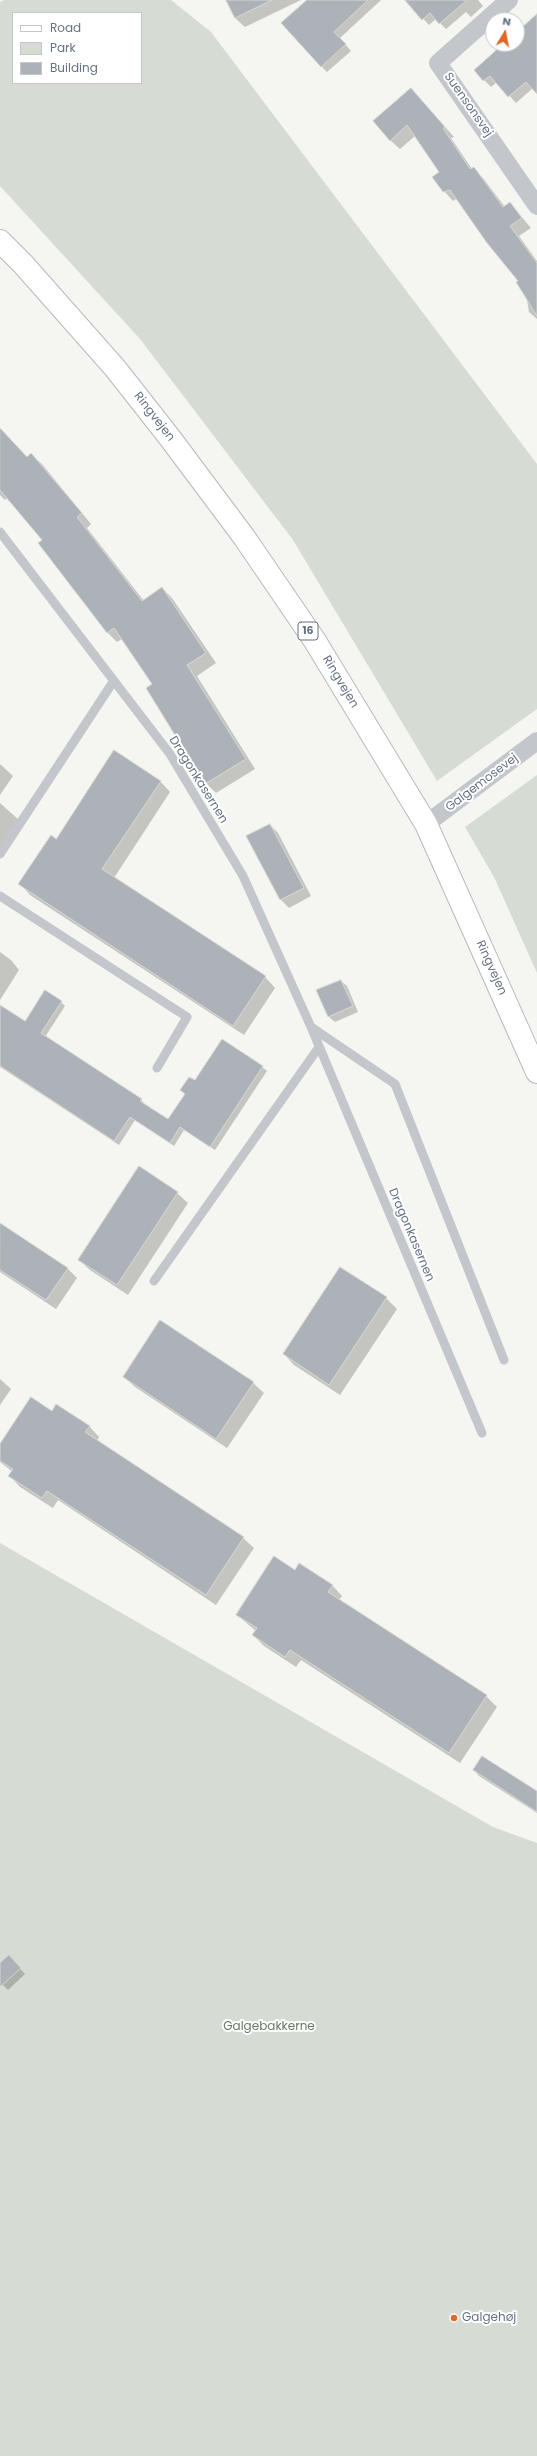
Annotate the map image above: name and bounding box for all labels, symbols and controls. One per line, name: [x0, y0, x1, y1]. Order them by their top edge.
legend: [12, 12, 142, 84]
north arrow: [485, 12, 525, 52]
text: N: [501, 13, 512, 30]
text: Road: [50, 19, 81, 36]
text: Park: [50, 39, 76, 56]
text: Building: [50, 59, 98, 76]
street label: Suensonsvej: [441, 70, 495, 140]
street label: Ringvejen: [130, 390, 178, 444]
road number: 16: [298, 622, 318, 640]
street label: Ringvejen: [319, 653, 361, 711]
street label: Dragonkasernen: [165, 734, 231, 826]
street label: Galgemosevej: [443, 751, 521, 815]
street label: Ringvejen: [473, 938, 509, 998]
street label: Dragonkasernen: [385, 1186, 437, 1284]
park label: Galgebakkerne: [223, 2020, 315, 2034]
place label: Galgehøj: [462, 2311, 516, 2325]
marker: Galgehøj: [449, 2313, 459, 2323]

